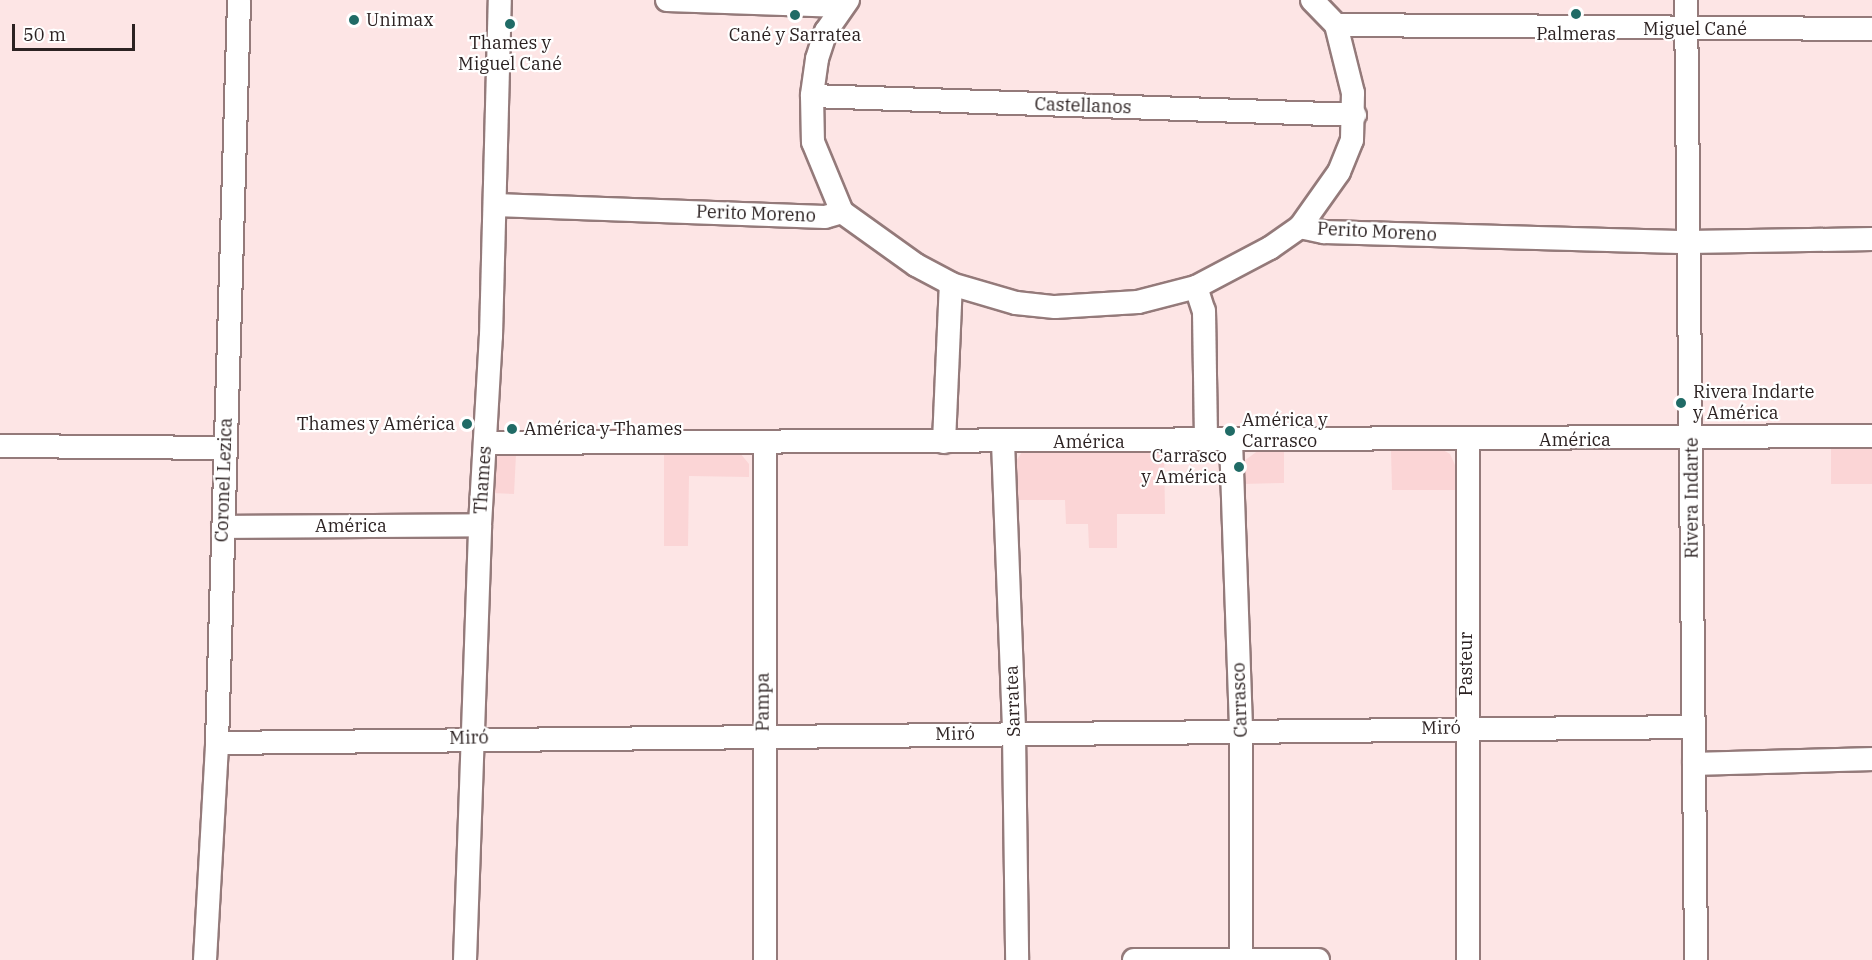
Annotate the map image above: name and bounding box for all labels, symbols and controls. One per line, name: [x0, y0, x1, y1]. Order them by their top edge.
marker: Palmeras: [1569, 7, 1583, 21]
marker: Cané y Sarratea: [788, 8, 802, 22]
place label: Unimax: [366, 9, 433, 31]
scale bar: [15, 12, 138, 50]
marker: Unimax: [347, 13, 361, 27]
marker: Thames y Miguel Cané: [503, 17, 517, 31]
street label: Miguel Cané: [1643, 18, 1747, 40]
text: 50 m: [23, 23, 66, 46]
place label: Palmeras: [1536, 23, 1616, 45]
place label: Cané y Sarratea: [729, 24, 861, 46]
place label: Thames y Miguel Cané: [458, 33, 562, 76]
street label: Castellanos: [1034, 94, 1132, 118]
street label: Perito Moreno: [696, 201, 816, 227]
street label: Perito Moreno: [1317, 218, 1437, 246]
place label: Rivera Indarte y América: [1693, 382, 1814, 424]
marker: Rivera Indarte y América: [1674, 396, 1688, 410]
place label: América y Carrasco: [1242, 410, 1328, 452]
place label: Thames y América: [297, 413, 455, 435]
street label: Coronel Lezica: [211, 417, 237, 543]
marker: Thames y América: [460, 417, 474, 431]
place label: América y Thames: [524, 418, 682, 440]
marker: América y Thames: [505, 422, 519, 436]
marker: América y Carrasco: [1223, 424, 1237, 438]
street label: América: [1539, 429, 1611, 451]
street label: América: [1053, 431, 1125, 453]
street label: Rivera Indarte: [1681, 437, 1703, 559]
street label: Thames: [470, 445, 496, 515]
place label: Carrasco y América: [1141, 446, 1227, 488]
marker: Carrasco y América: [1232, 460, 1246, 474]
street label: América: [315, 515, 387, 537]
street label: Pasteur: [1455, 632, 1477, 696]
street label: Carrasco: [1228, 662, 1252, 738]
street label: Sarratea: [1001, 665, 1025, 737]
street label: Pampa: [752, 672, 774, 732]
street label: Miró: [1421, 717, 1461, 739]
street label: Miró: [935, 723, 975, 745]
street label: Miró: [449, 727, 489, 749]

